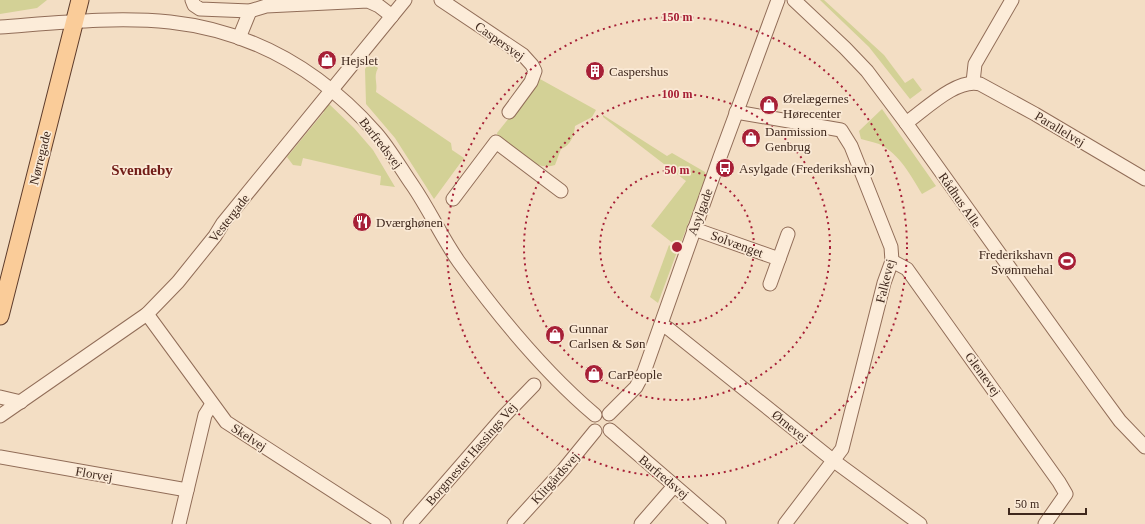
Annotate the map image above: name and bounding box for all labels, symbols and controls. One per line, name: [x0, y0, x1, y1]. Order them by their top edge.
text: 150 m: [662, 10, 693, 24]
street label: Caspersvej: [472, 18, 528, 64]
shop icon: Hejslet: [316, 49, 338, 71]
place label: Hejslet: [341, 53, 378, 68]
building icon: Caspershus: [584, 60, 606, 82]
place label: Caspershus: [609, 64, 668, 79]
text: 100 m: [662, 87, 693, 101]
place label: Ørelægernes Hørecenter: [783, 91, 849, 121]
shop icon: Ørelægernes Hørecenter: [758, 94, 780, 116]
street label: Parallelvej: [1032, 108, 1088, 150]
street label: Barfredsvej: [356, 114, 406, 172]
place label: Danmission Genbrug: [765, 124, 828, 154]
shop icon: Danmission Genbrug: [740, 127, 762, 149]
street label: Nørregade: [26, 129, 54, 186]
bus stop icon: Asylgade (Frederikshavn): [714, 157, 736, 179]
place label: Asylgade (Frederikshavn): [739, 161, 874, 176]
district label: Svendeby: [111, 162, 173, 178]
text: 50 m: [665, 163, 690, 177]
street label: Rådhus Alle: [936, 170, 985, 231]
street label: Asylgade: [685, 186, 716, 238]
street label: Vestergade: [206, 191, 253, 245]
restaurant icon: Dværghønen: [351, 211, 373, 233]
place label: Dværghønen: [376, 215, 443, 230]
street label: Solvænget: [709, 228, 766, 261]
centre of rings: [670, 240, 684, 254]
place label: Frederikshavn Svømmehal: [979, 247, 1053, 277]
sports icon: Frederikshavn Svømmehal: [1056, 250, 1078, 272]
street label: Falkevej: [872, 257, 898, 305]
place label: Gunnar Carlsen & Søn: [569, 321, 646, 351]
shop icon: Gunnar Carlsen & Søn: [544, 324, 566, 346]
street label: Glentevej: [962, 349, 1004, 399]
shop icon: CarPeople: [583, 363, 605, 385]
place label: CarPeople: [608, 367, 662, 382]
street label: Borgmester Hassings Vej: [422, 400, 520, 508]
street label: Ørnevej: [769, 407, 811, 445]
street label: Skelvej: [229, 420, 269, 454]
street label: Klitgårdsvej: [528, 449, 582, 507]
street label: Barfredsvej: [636, 452, 692, 502]
street label: Florvej: [74, 463, 114, 485]
scale bar: [1009, 490, 1086, 516]
text: 50 m: [1015, 497, 1040, 511]

